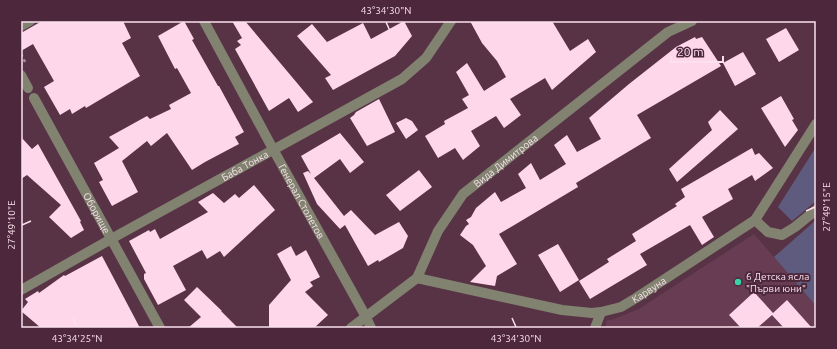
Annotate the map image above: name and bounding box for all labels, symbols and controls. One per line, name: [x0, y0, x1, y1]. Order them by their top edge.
text: 43°34'30"N: [361, 5, 411, 16]
scale bar: [671, 38, 723, 64]
text: 20 m: [677, 45, 704, 58]
street label: Вида Димитрова: [471, 132, 540, 189]
street label: Баба Тонка: [219, 148, 270, 183]
street label: Генерал Столетов: [277, 162, 327, 240]
text: 27°49'15"E: [821, 182, 832, 232]
street label: Оборище: [81, 191, 113, 235]
text: 27°49'10"E: [6, 200, 17, 250]
place label: 6 Детска ясла "Първи юни": [746, 271, 809, 294]
street label: Карвуна: [630, 275, 668, 305]
marker: 6 Детска ясла "Първи юни": [733, 277, 743, 287]
text: 43°34'25"N: [52, 333, 102, 344]
text: 43°34'30"N: [491, 333, 541, 344]

